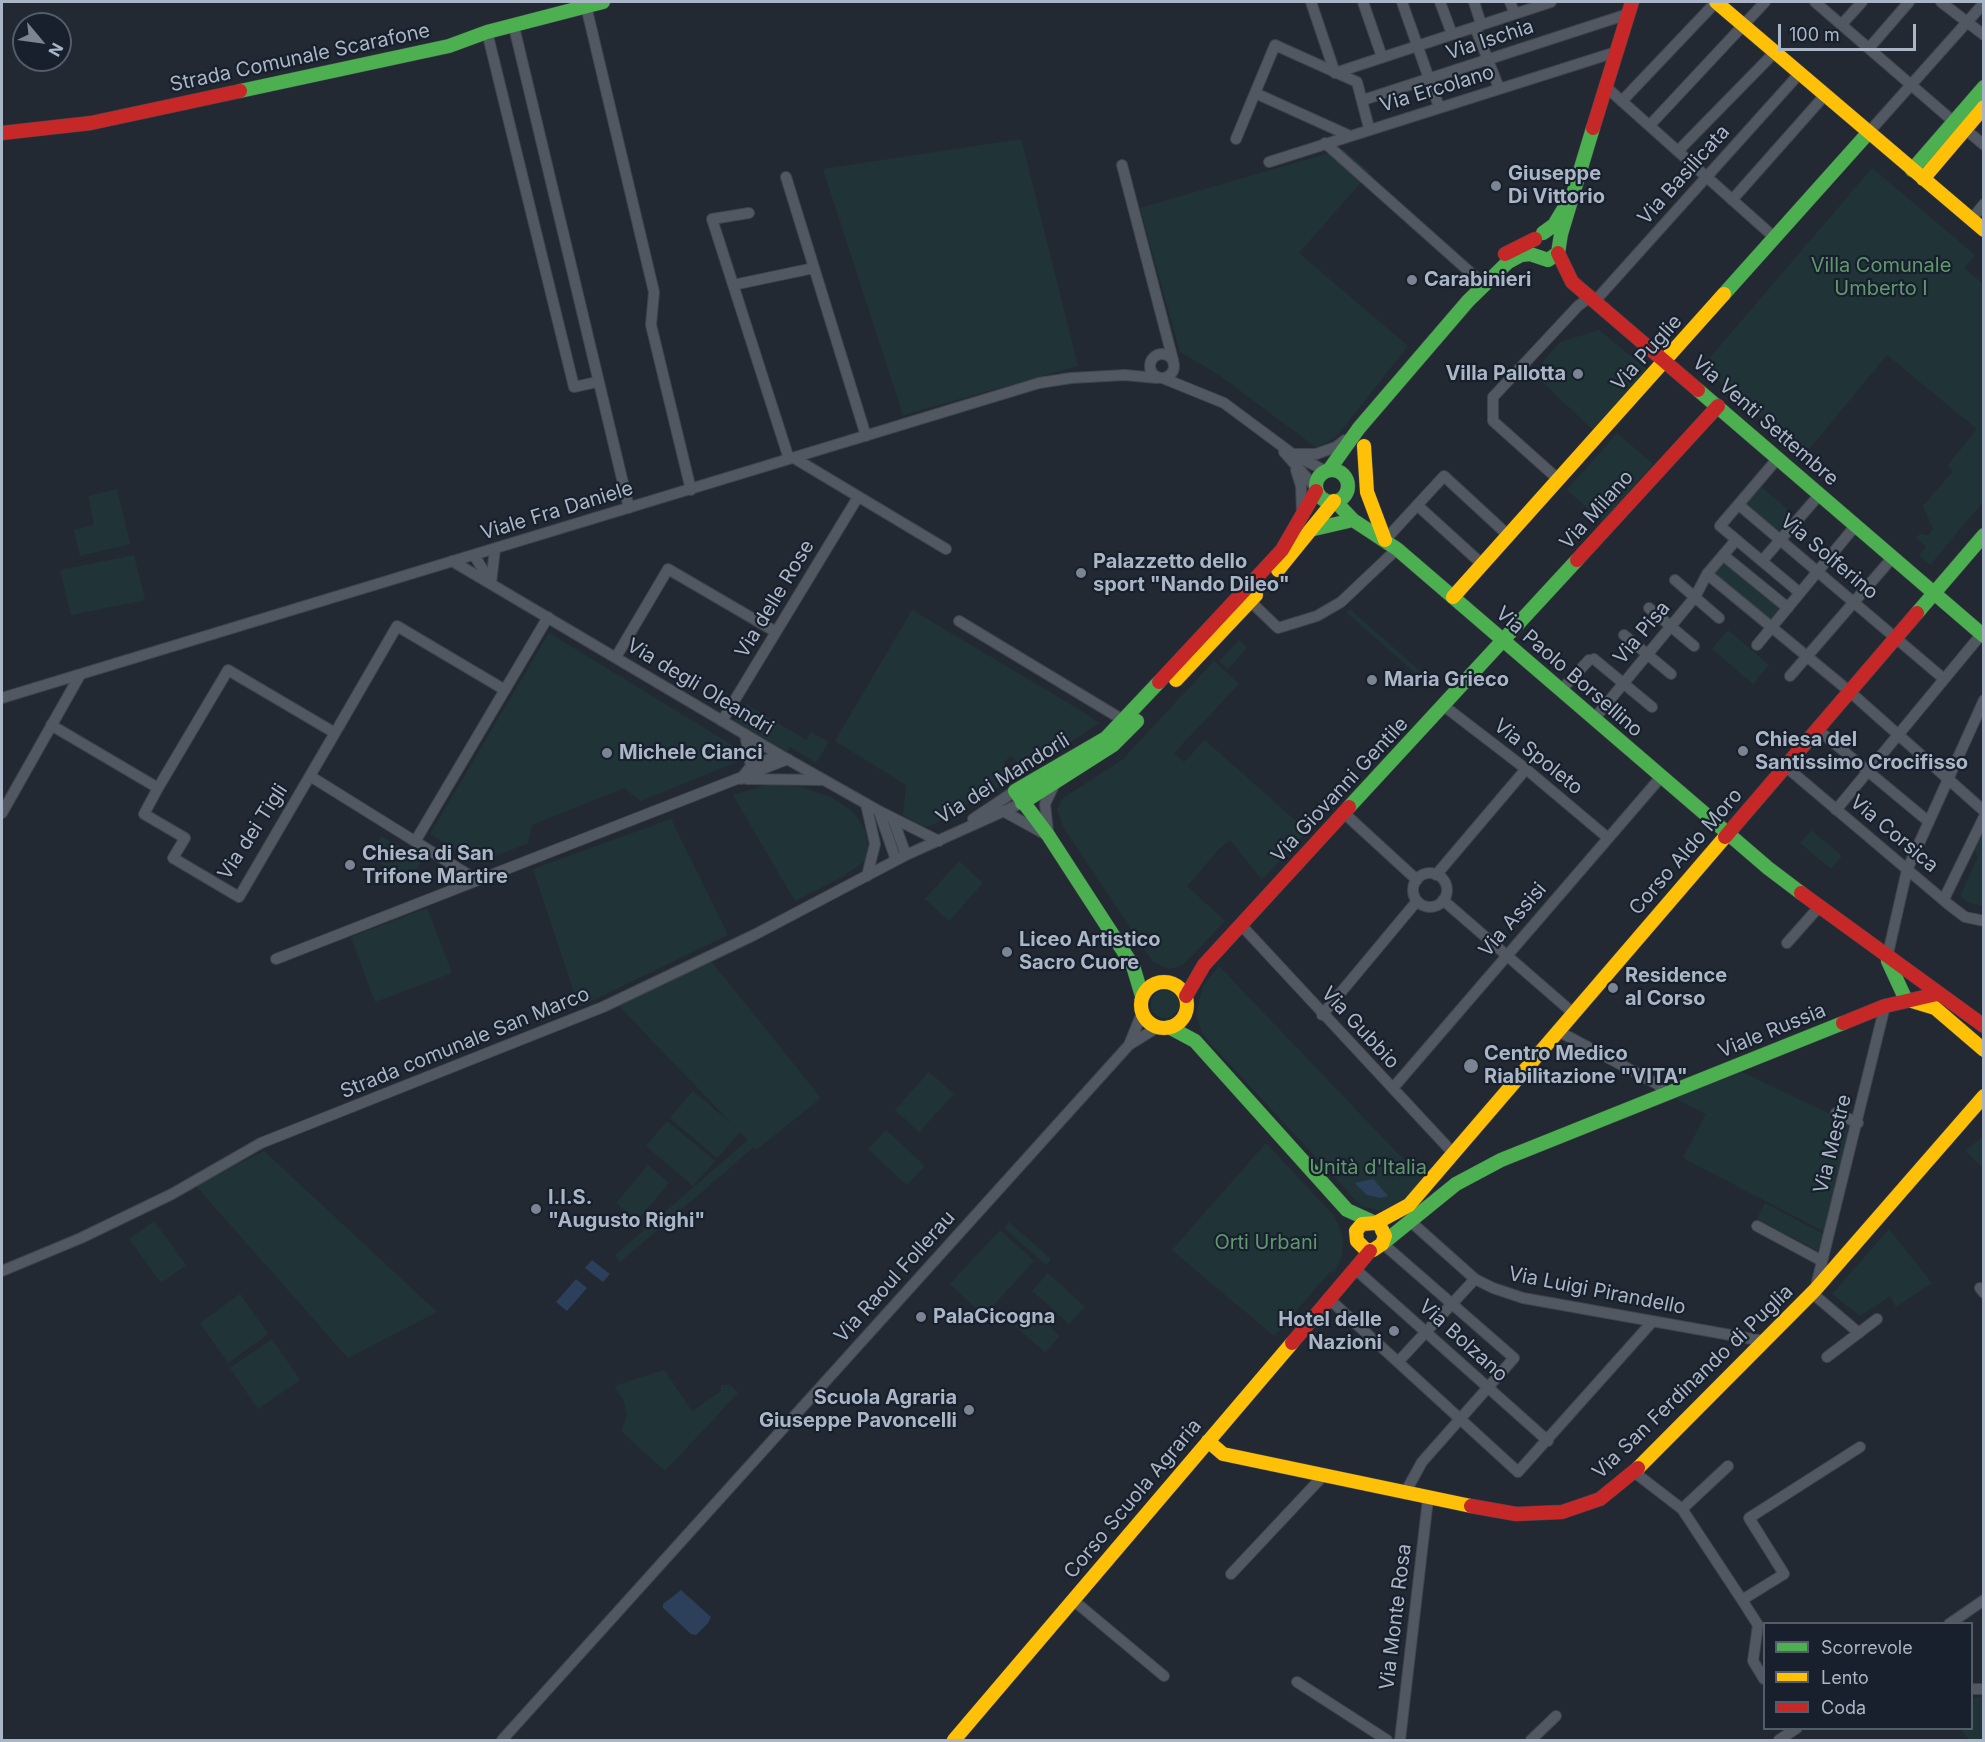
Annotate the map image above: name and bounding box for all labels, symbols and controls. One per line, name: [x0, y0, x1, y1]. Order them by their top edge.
north arrow: [12, 12, 72, 72]
scale bar: [1781, 12, 1919, 50]
street label: Via Ischia: [1443, 15, 1537, 65]
street label: Strada Comunale Scarafone: [168, 19, 432, 97]
text: 100 m: [1789, 24, 1840, 45]
text: N: [44, 40, 68, 60]
street label: Via Ercolano: [1377, 60, 1497, 118]
street label: Via Basilicata: [1633, 120, 1735, 230]
place label: Giuseppe Di Vittorio: [1508, 162, 1605, 209]
marker: Giuseppe Di Vittorio: [1489, 179, 1503, 193]
park label: Villa Comunale Umberto I: [1811, 254, 1951, 301]
place label: Carabinieri: [1424, 268, 1531, 292]
marker: Carabinieri: [1405, 273, 1419, 287]
street label: Via Puglie: [1607, 310, 1687, 396]
street label: Via Venti Settembre: [1687, 351, 1843, 491]
place label: Villa Pallotta: [1445, 362, 1566, 386]
marker: Villa Pallotta: [1571, 367, 1585, 381]
street label: Via Milano: [1555, 465, 1639, 555]
street label: Viale Fra Daniele: [478, 476, 636, 546]
street label: Via Solferino: [1775, 509, 1883, 605]
street label: Via delle Rose: [730, 536, 820, 662]
place label: Palazzetto dello sport "Nando Dileo": [1093, 550, 1290, 597]
marker: Palazzetto dello sport "Nando Dileo": [1074, 566, 1088, 580]
street label: Via Pisa: [1609, 597, 1675, 669]
street label: Via Paolo Borsellino: [1491, 602, 1647, 742]
street label: Via degli Oleandri: [622, 634, 778, 740]
place label: Maria Grieco: [1384, 668, 1509, 692]
marker: Maria Grieco: [1365, 673, 1379, 687]
street label: Via Giovanni Gentile: [1267, 712, 1413, 868]
street label: Via Spoleto: [1489, 714, 1587, 800]
street label: Via dei Mandorli: [932, 728, 1074, 830]
place label: Chiesa del Santissimo Crocifisso: [1755, 728, 1968, 775]
place label: Michele Cianci: [619, 741, 763, 765]
marker: Chiesa del Santissimo Crocifisso: [1736, 744, 1750, 758]
marker: Michele Cianci: [600, 746, 614, 760]
street label: Via dei Tigli: [213, 780, 293, 884]
street label: Corso Aldo Moro: [1624, 784, 1748, 920]
street label: Via Corsica: [1845, 790, 1943, 878]
place label: Chiesa di San Trifone Martire: [362, 842, 508, 889]
marker: Chiesa di San Trifone Martire: [343, 858, 357, 872]
street label: Via Assisi: [1474, 878, 1552, 962]
place label: Liceo Artistico Sacro Cuore: [1019, 928, 1161, 975]
marker: Liceo Artistico Sacro Cuore: [1000, 945, 1014, 959]
place label: Residence al Corso: [1625, 964, 1727, 1011]
marker: Residence al Corso: [1606, 981, 1620, 995]
street label: Strada comunale San Marco: [337, 982, 593, 1104]
street label: Via Gubbio: [1316, 982, 1404, 1074]
street label: Viale Russia: [1715, 999, 1829, 1063]
place label: Centro Medico Riabilitazione "VITA": [1484, 1042, 1688, 1089]
marker: Centro Medico Riabilitazione "VITA": [1462, 1057, 1480, 1075]
street label: Via Mestre: [1809, 1092, 1857, 1196]
park label: Unità d'Italia: [1309, 1156, 1427, 1180]
place label: I.I.S. "Augusto Righi": [548, 1186, 705, 1233]
marker: I.I.S. "Augusto Righi": [529, 1202, 543, 1216]
street label: Via Raoul Follerau: [830, 1206, 960, 1348]
park label: Orti Urbani: [1214, 1231, 1318, 1255]
street label: Via Luigi Pirandello: [1506, 1262, 1688, 1320]
street label: Via San Ferdinando di Puglia: [1588, 1280, 1798, 1484]
street label: Via Bolzano: [1414, 1295, 1512, 1387]
place label: PalaCicogna: [933, 1305, 1055, 1329]
place label: Hotel delle Nazioni: [1278, 1308, 1382, 1355]
marker: PalaCicogna: [914, 1310, 928, 1324]
marker: Hotel delle Nazioni: [1387, 1324, 1401, 1338]
place label: Scuola Agraria Giuseppe Pavoncelli: [759, 1386, 957, 1433]
marker: Scuola Agraria Giuseppe Pavoncelli: [962, 1403, 976, 1417]
street label: Corso Scuola Agraria: [1059, 1414, 1207, 1584]
street label: Via Monte Rosa: [1375, 1542, 1417, 1692]
legend: [1763, 1622, 1973, 1730]
text: Scorrevole: [1821, 1637, 1913, 1658]
text: Lento: [1821, 1667, 1869, 1688]
text: Coda: [1821, 1697, 1866, 1718]

